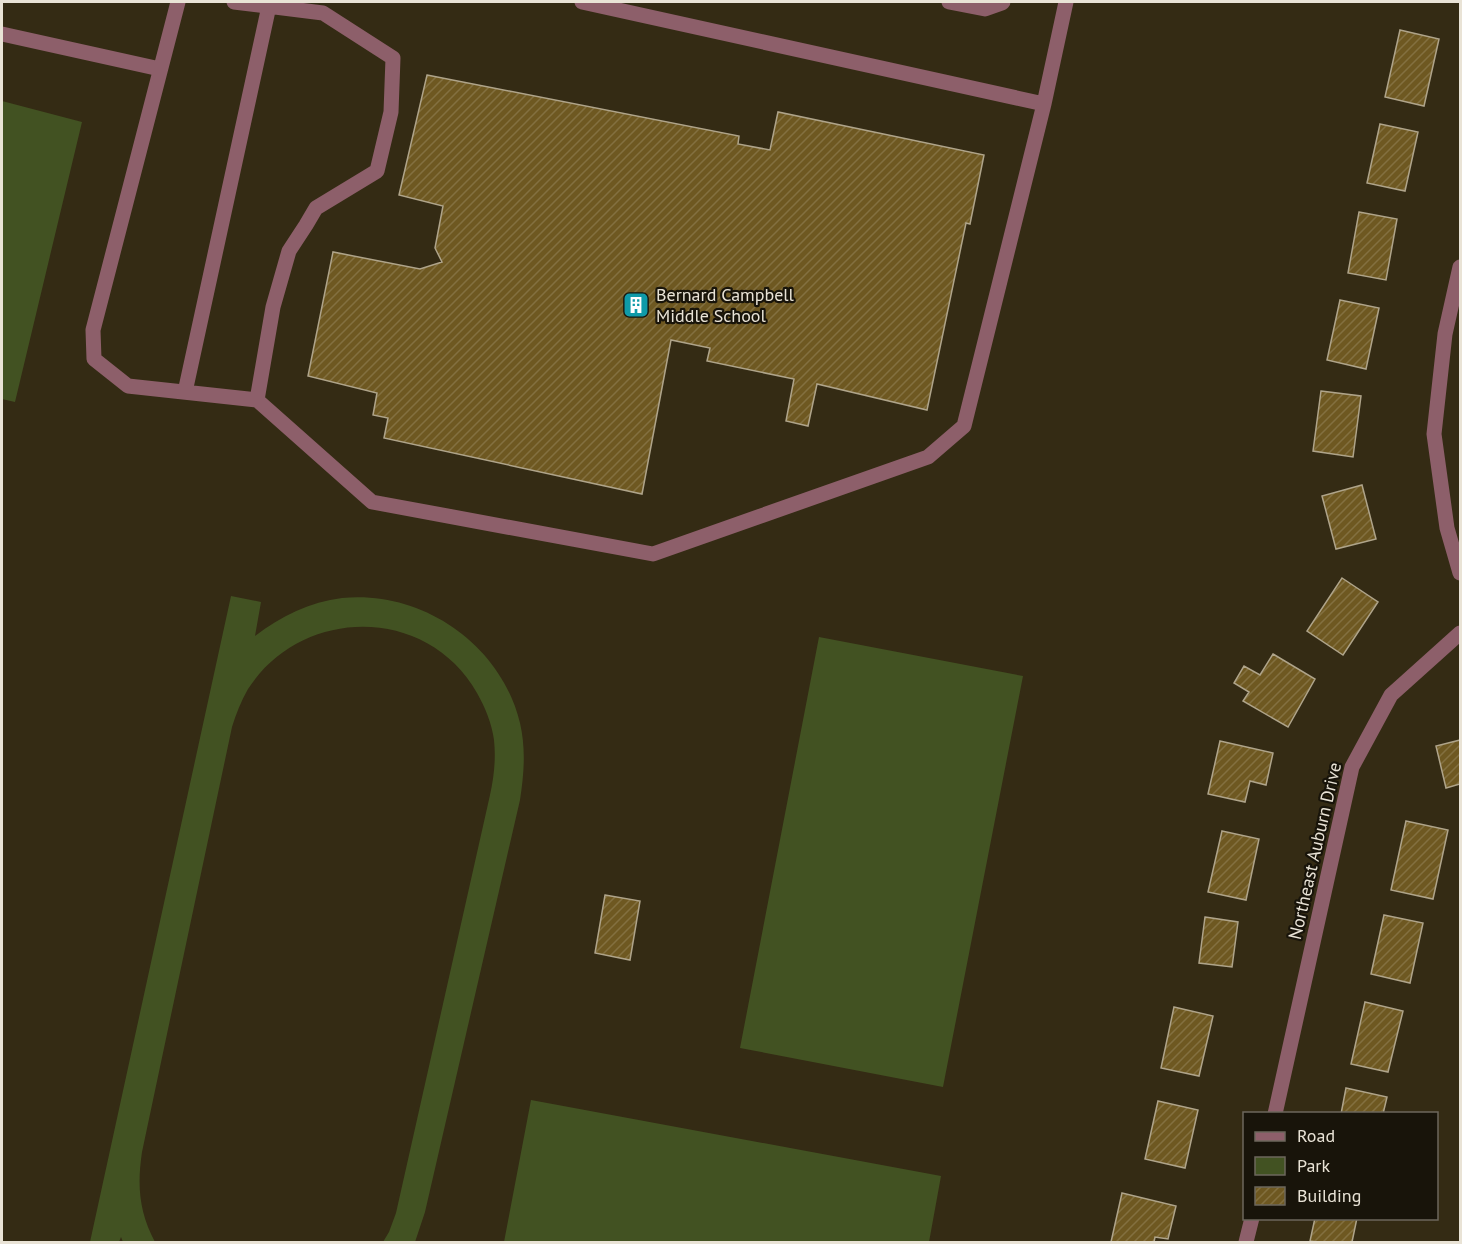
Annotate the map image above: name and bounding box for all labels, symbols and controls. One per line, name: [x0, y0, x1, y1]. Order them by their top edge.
place label: Bernard Campbell Middle School: [656, 283, 795, 327]
building icon: Bernard Campbell Middle School: [621, 290, 651, 320]
street label: Northeast Auburn Drive: [1283, 760, 1346, 942]
legend: [1243, 1112, 1438, 1220]
text: Road: [1297, 1124, 1335, 1147]
text: Park: [1297, 1154, 1330, 1177]
text: Building: [1297, 1184, 1361, 1207]

